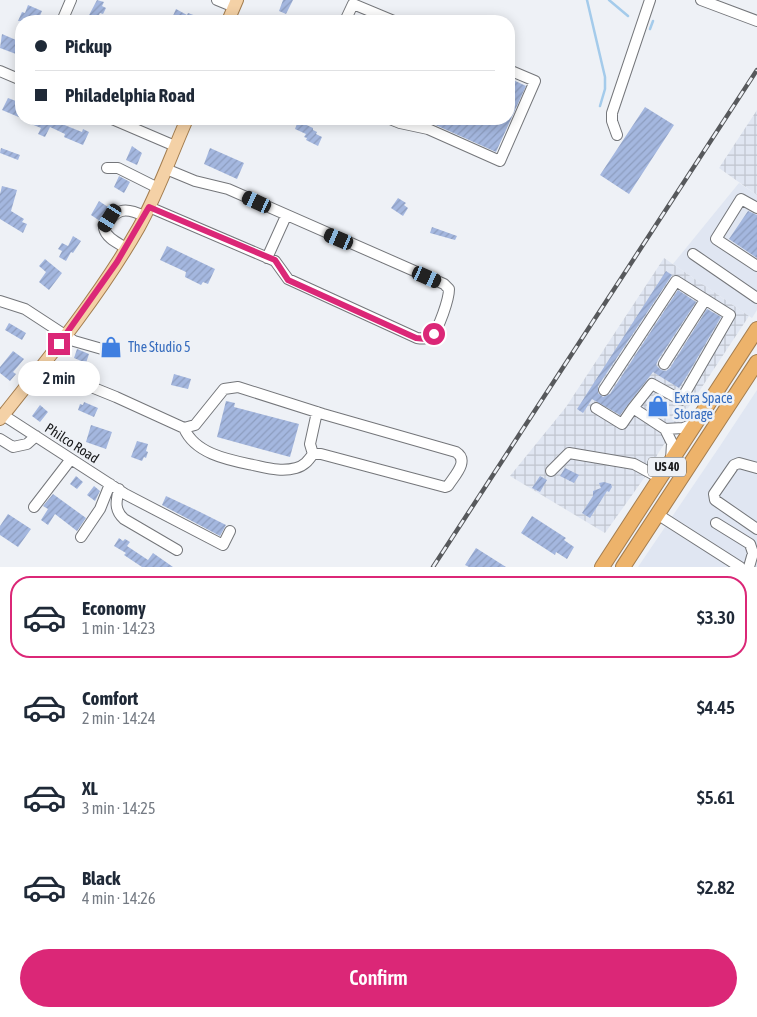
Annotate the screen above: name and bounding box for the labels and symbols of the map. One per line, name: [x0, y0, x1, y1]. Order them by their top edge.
car: [240, 189, 273, 215]
car: [95, 201, 124, 235]
car: [322, 226, 355, 252]
car: [410, 264, 443, 290]
route start: [423, 323, 445, 345]
route end: [48, 333, 70, 355]
shop icon: The Studio 5: [98, 334, 124, 360]
place label: The Studio 5: [128, 339, 191, 355]
callout: 2 min: [18, 362, 100, 396]
place label: Extra Space Storage: [674, 390, 733, 422]
shop icon: Extra Space Storage: [645, 393, 671, 419]
street label: Philco Road: [42, 420, 102, 466]
road number: US 40: [648, 458, 686, 477]

